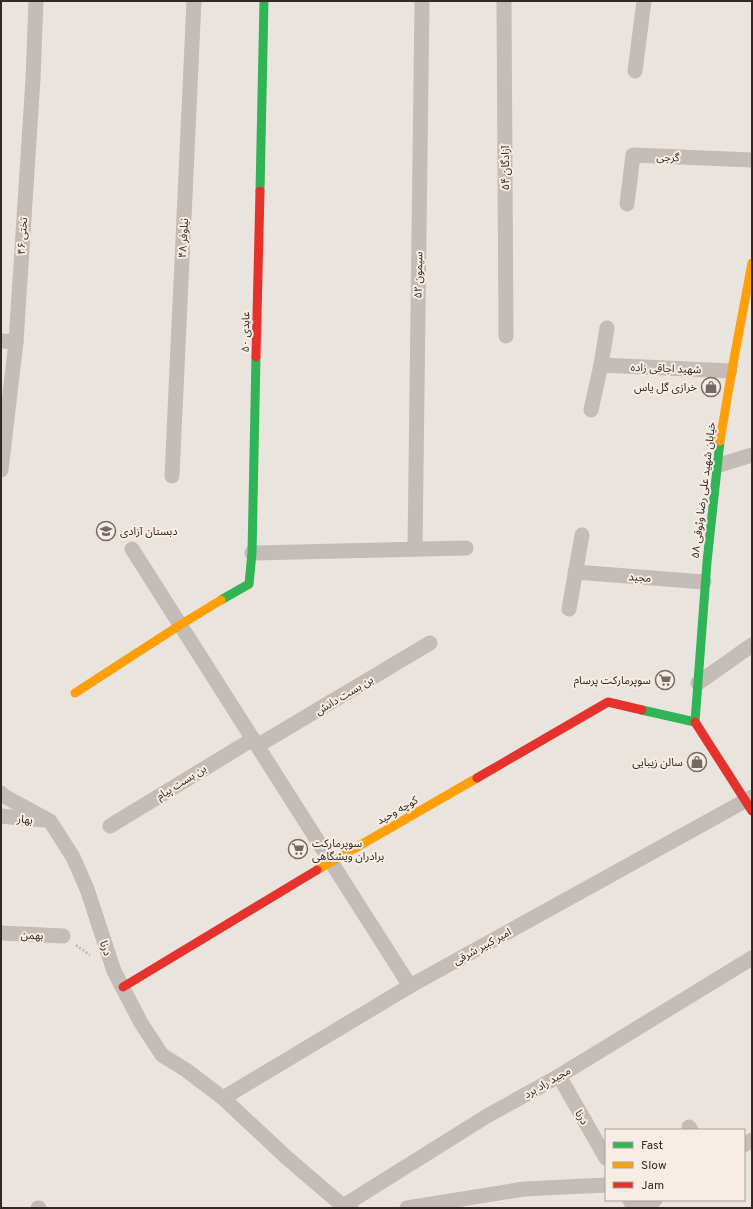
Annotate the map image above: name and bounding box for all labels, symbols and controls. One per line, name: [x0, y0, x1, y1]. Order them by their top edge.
street label: آزادگان ۵۴: [499, 145, 513, 190]
street label: گرجی: [656, 151, 680, 165]
street label: تختی ۴۶: [15, 217, 31, 255]
street label: نیلوفر ۴۸: [176, 218, 192, 258]
street label: سیمون ۵۲: [412, 251, 426, 299]
street label: عابدی ۵۰: [239, 311, 253, 353]
street label: شهید اجاقی زاده: [630, 361, 702, 377]
shop icon: خرازی گل یاس: [700, 376, 722, 398]
place label: خرازی گل یاس: [634, 381, 698, 395]
street label: خیابان شهید علی رضا وثوقی ۵۸: [689, 421, 719, 559]
school or university icon: دبستان آزادی: [95, 520, 117, 542]
place label: دبستان آزادی: [120, 525, 178, 539]
street label: مجید: [628, 570, 652, 586]
supermarket icon: سوپرمارکت پرسام: [654, 669, 676, 691]
street label: بن بست دانش: [313, 673, 376, 719]
place label: سوپرمارکت پرسام: [574, 674, 651, 688]
shop icon: سالن زیبایی: [686, 751, 708, 773]
place label: سالن زیبایی: [632, 756, 683, 770]
street label: بن بست پیام: [154, 762, 209, 804]
street label: کوچه وحید: [374, 793, 421, 828]
street label: بهار: [15, 812, 34, 828]
place label: سوپرمارکت برادران ویشگاهی: [312, 837, 384, 864]
supermarket icon: سوپرمارکت برادران ویشگاهی: [287, 838, 309, 860]
street label: امیر کبیر شرقی: [451, 925, 514, 969]
street label: بهمن: [20, 929, 44, 943]
street label: درنا: [96, 939, 114, 958]
street label: مجید راد برد: [522, 1064, 574, 1102]
street label: درنا: [571, 1107, 591, 1128]
legend: [605, 1129, 745, 1201]
text: Fast: [641, 1138, 663, 1154]
text: Slow: [641, 1158, 667, 1174]
text: Jam: [641, 1178, 664, 1194]

